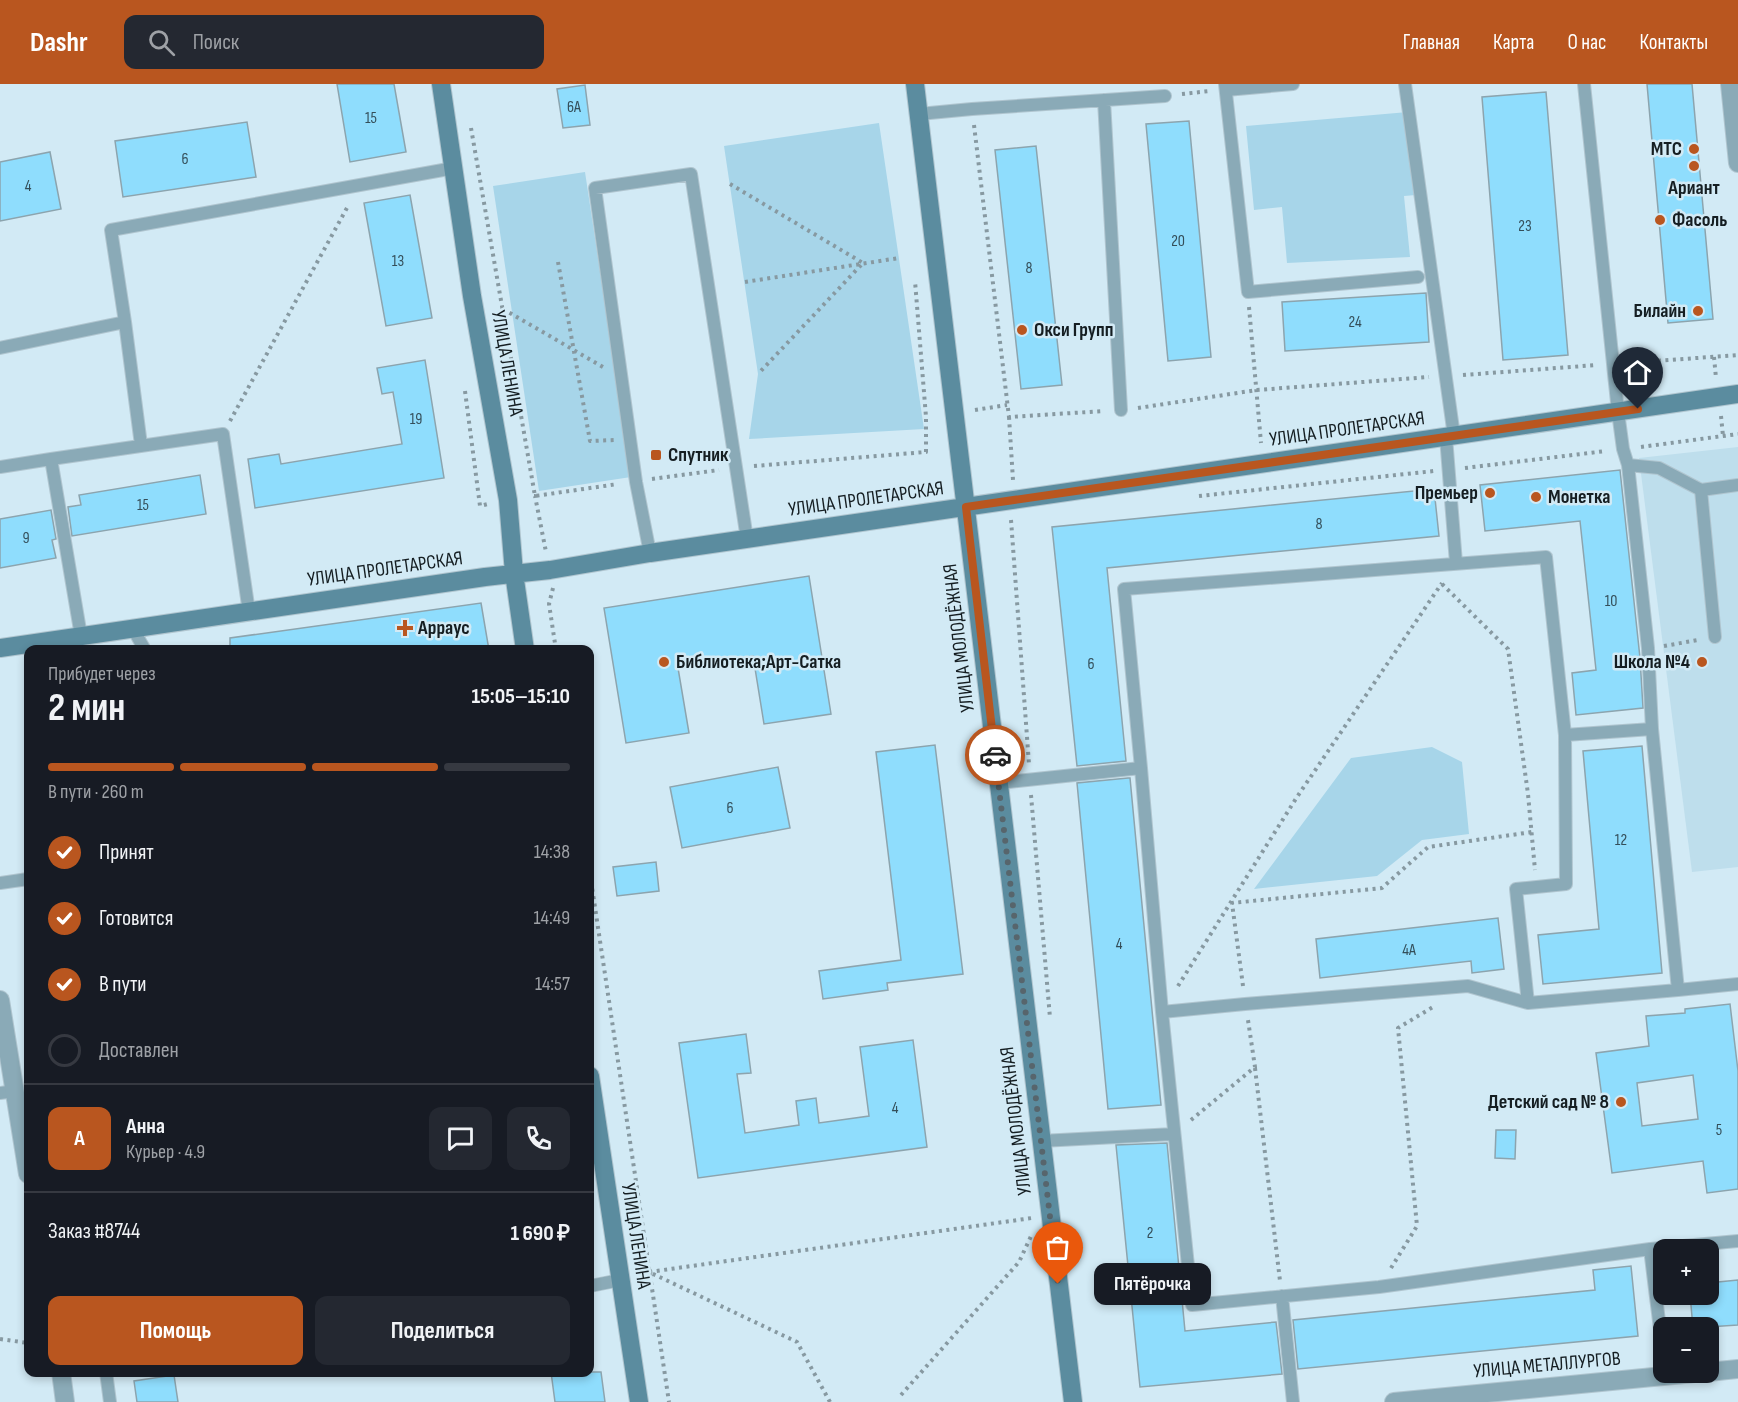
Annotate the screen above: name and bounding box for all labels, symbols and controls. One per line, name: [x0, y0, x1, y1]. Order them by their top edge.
search box: [124, 15, 544, 69]
text: Dashr: [30, 26, 88, 59]
icon: search: [145, 26, 178, 59]
text: Поиск: [193, 29, 239, 56]
text: Главная: [1403, 30, 1460, 55]
text: Карта: [1493, 30, 1534, 55]
text: О нас: [1567, 30, 1606, 55]
text: Контакты: [1639, 30, 1708, 55]
house number: 6А: [567, 98, 581, 117]
house number: 15: [365, 109, 377, 128]
place label: МТС: [1651, 137, 1682, 161]
marker: МТС: [1687, 142, 1701, 156]
house number: 6: [181, 150, 189, 169]
marker: Ариант: [1687, 159, 1701, 173]
place label: Ариант: [1667, 176, 1720, 200]
house number: 4: [25, 177, 32, 196]
place label: Фасоль: [1672, 208, 1727, 232]
marker: Фасоль: [1653, 213, 1667, 227]
house number: 23: [1518, 217, 1532, 236]
house number: 20: [1171, 232, 1185, 251]
house number: 13: [392, 252, 404, 271]
house number: 8: [1025, 259, 1033, 278]
place label: Билайн: [1634, 299, 1686, 323]
marker: Билайн: [1691, 304, 1705, 318]
street label: УЛИЦА ЛЕНИНА: [486, 308, 528, 418]
house number: 24: [1348, 313, 1362, 332]
place label: Окси Групп: [1034, 318, 1113, 342]
marker: Окси Групп: [1015, 323, 1029, 337]
pin: [1612, 347, 1663, 409]
icon: home: [1621, 356, 1654, 389]
street label: УЛИЦА ПРОЛЕТАРСКАЯ: [1268, 406, 1426, 452]
house number: 19: [410, 410, 422, 429]
place label: Спутник: [668, 443, 729, 467]
marker: Спутник: [649, 448, 663, 462]
street label: УЛИЦА ПРОЛЕТАРСКАЯ: [787, 476, 945, 522]
place label: Премьер: [1415, 481, 1478, 505]
place label: Монетка: [1548, 485, 1610, 509]
marker: Премьер: [1483, 486, 1497, 500]
marker: Монетка: [1529, 490, 1543, 504]
house number: 15: [137, 496, 149, 515]
house number: 8: [1315, 515, 1323, 534]
house number: 9: [22, 529, 30, 548]
street label: УЛИЦА ПРОЛЕТАРСКАЯ: [306, 546, 464, 592]
street label: УЛИЦА МОЛОДЁЖНАЯ: [938, 562, 980, 714]
house number: 10: [1605, 592, 1617, 611]
place label: Арраус: [417, 616, 470, 640]
marker: Арраус: [396, 619, 414, 637]
place label: Библиотека;Арт-Сатка: [676, 650, 841, 674]
place label: Школа №4: [1614, 650, 1690, 674]
marker: Библиотека;Арт-Сатка: [657, 655, 671, 669]
house number: 6: [1087, 655, 1095, 674]
marker: Школа №4: [1695, 655, 1709, 669]
text: Прибудет через: [48, 662, 156, 686]
text: 15:05–15:10: [472, 683, 570, 710]
text: 2 мин: [48, 685, 125, 732]
courier: [965, 725, 1025, 785]
icon: car: [979, 739, 1012, 772]
text: В пути · 260 m: [48, 780, 144, 804]
house number: 6: [726, 799, 734, 818]
house number: 12: [1615, 831, 1627, 850]
icon: check: [48, 836, 81, 869]
text: Принят: [99, 839, 154, 866]
text: 14:38: [534, 840, 570, 864]
icon: check: [48, 902, 81, 935]
text: Готовится: [99, 905, 173, 932]
text: 14:49: [534, 906, 570, 930]
house number: 4: [1116, 935, 1123, 954]
house number: 4А: [1402, 941, 1416, 960]
icon: check: [48, 968, 81, 1001]
text: В пути: [99, 971, 147, 998]
text: 14:57: [535, 972, 570, 996]
text: Доставлен: [99, 1037, 179, 1064]
street label: УЛИЦА МОЛОДЁЖНАЯ: [995, 1045, 1037, 1197]
place label: Детский сад № 8: [1488, 1090, 1609, 1114]
marker: Детский сад № 8: [1614, 1095, 1628, 1109]
house number: 4: [892, 1099, 899, 1118]
button: chat: [429, 1107, 492, 1170]
button: phone: [507, 1107, 570, 1170]
text: Анна: [126, 1113, 165, 1140]
house number: 5: [1716, 1121, 1722, 1140]
text: А: [74, 1125, 85, 1152]
text: Курьер · 4.9: [126, 1140, 205, 1164]
street label: УЛИЦА ЛЕНИНА: [616, 1181, 656, 1291]
text: Заказ #8744: [48, 1218, 140, 1245]
text: 1 690 ₽: [511, 1220, 570, 1247]
pin: [1032, 1222, 1083, 1284]
house number: 2: [1147, 1224, 1153, 1243]
icon: bag: [1041, 1231, 1074, 1264]
map controls: [1653, 1239, 1719, 1383]
button: +: [1653, 1239, 1719, 1305]
callout: Пятёрочка: [1094, 1263, 1211, 1305]
text: Пятёрочка: [1114, 1272, 1191, 1296]
button: Помощь: [48, 1296, 303, 1365]
button: Поделиться: [315, 1296, 570, 1365]
button: −: [1653, 1317, 1719, 1383]
street label: УЛИЦА МЕТАЛЛУРГОВ: [1472, 1347, 1622, 1383]

